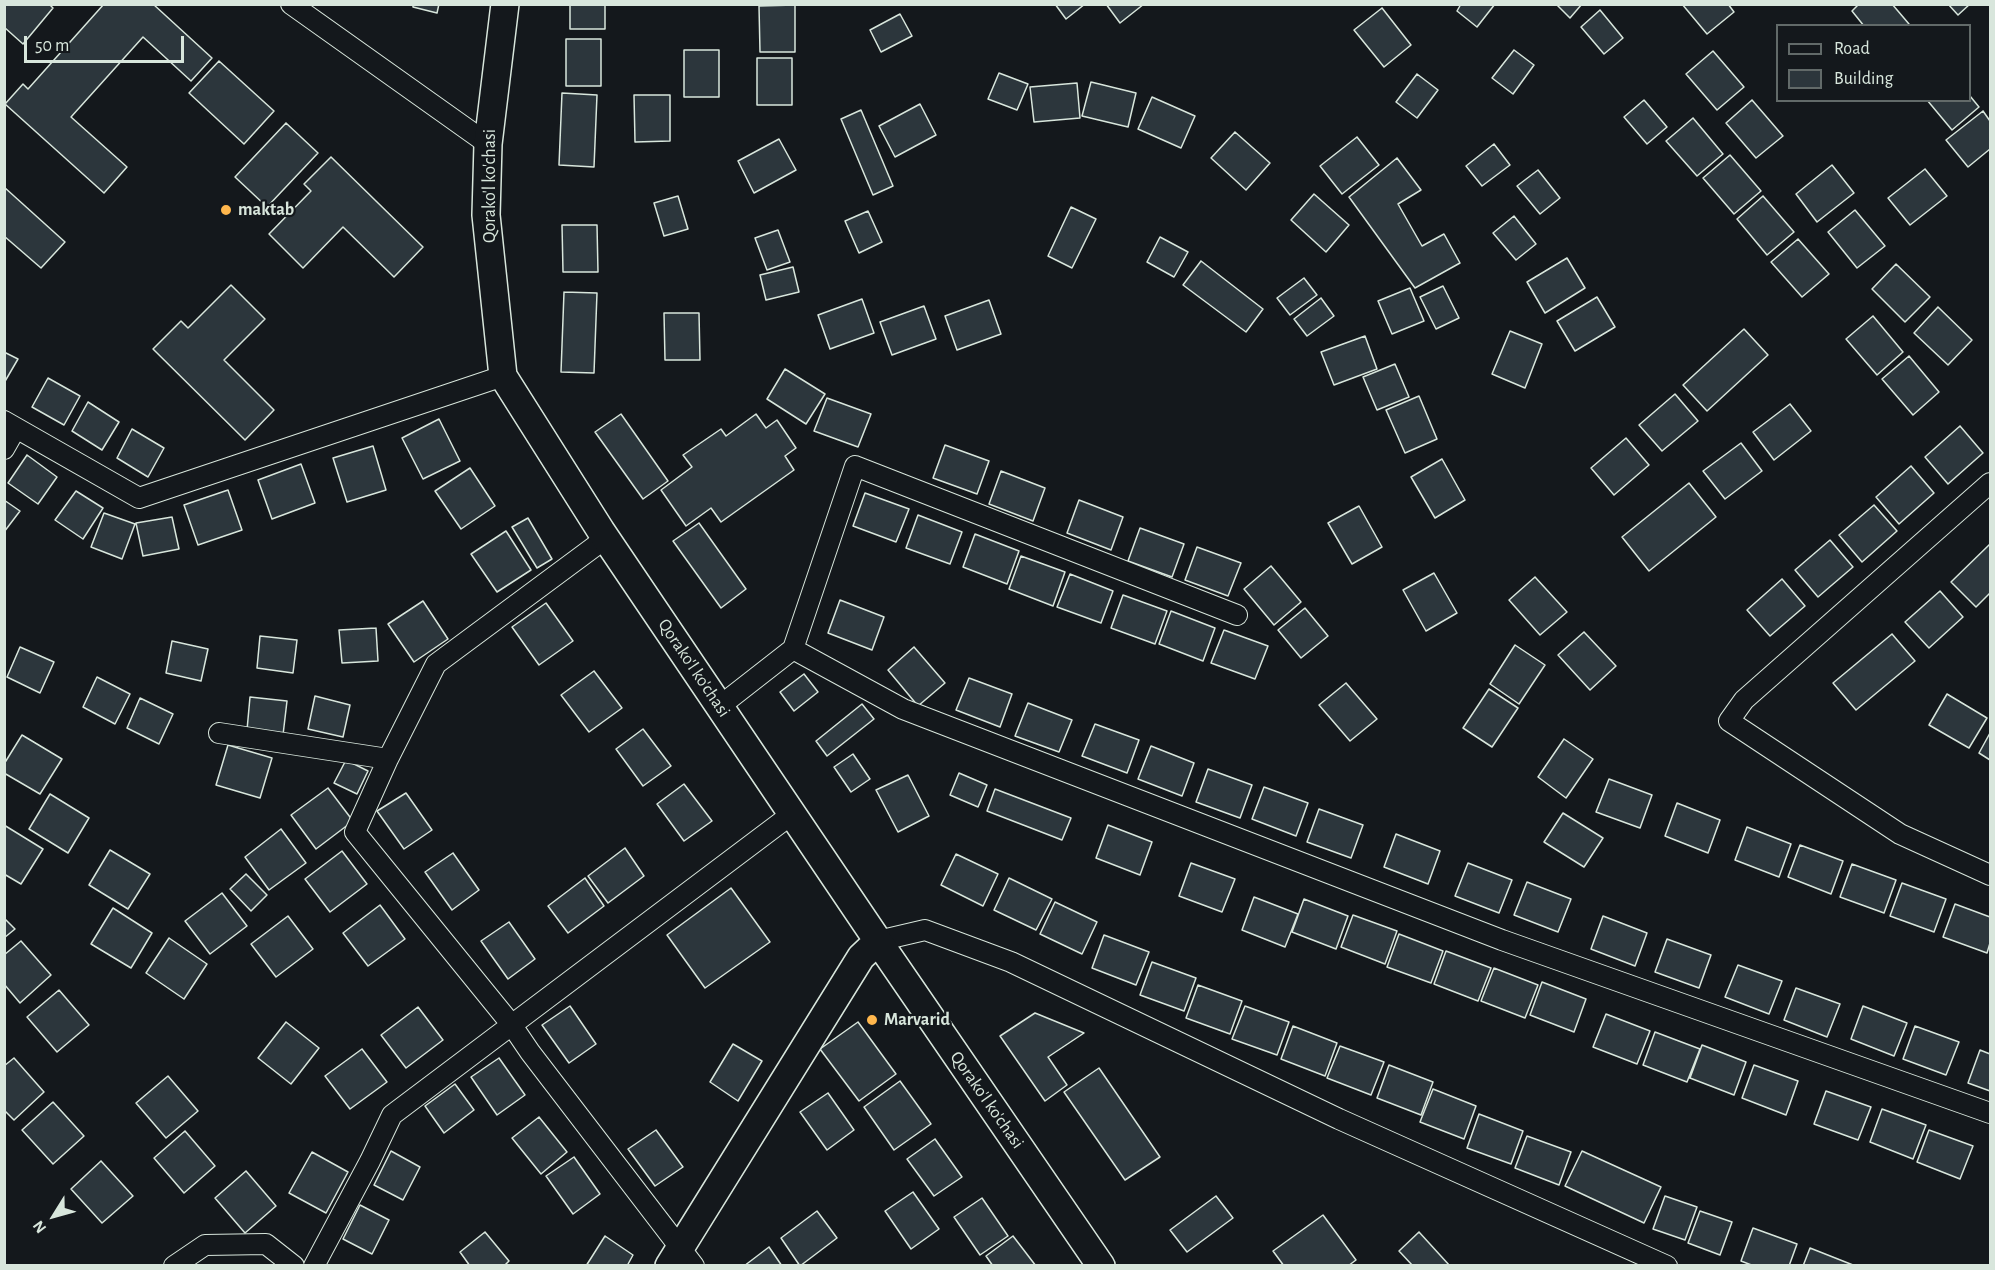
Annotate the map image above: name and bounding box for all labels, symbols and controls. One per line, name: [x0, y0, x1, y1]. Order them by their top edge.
scale bar: [27, 24, 188, 62]
legend: [1776, 24, 1971, 102]
text: 50 m: [35, 37, 69, 55]
text: Road: [1834, 40, 1870, 58]
text: Building: [1834, 70, 1893, 88]
street label: Qorako'l ko'chasi: [479, 129, 501, 243]
place label: maktab: [238, 199, 294, 221]
marker: maktab: [219, 203, 233, 217]
street label: Qorako'l ko'chasi: [653, 615, 735, 721]
place label: Marvarid: [884, 1009, 950, 1031]
marker: Marvarid: [865, 1013, 879, 1027]
street label: Qorako'l ko'chasi: [945, 1047, 1029, 1153]
north arrow: [24, 1186, 84, 1246]
text: N: [30, 1218, 49, 1236]

